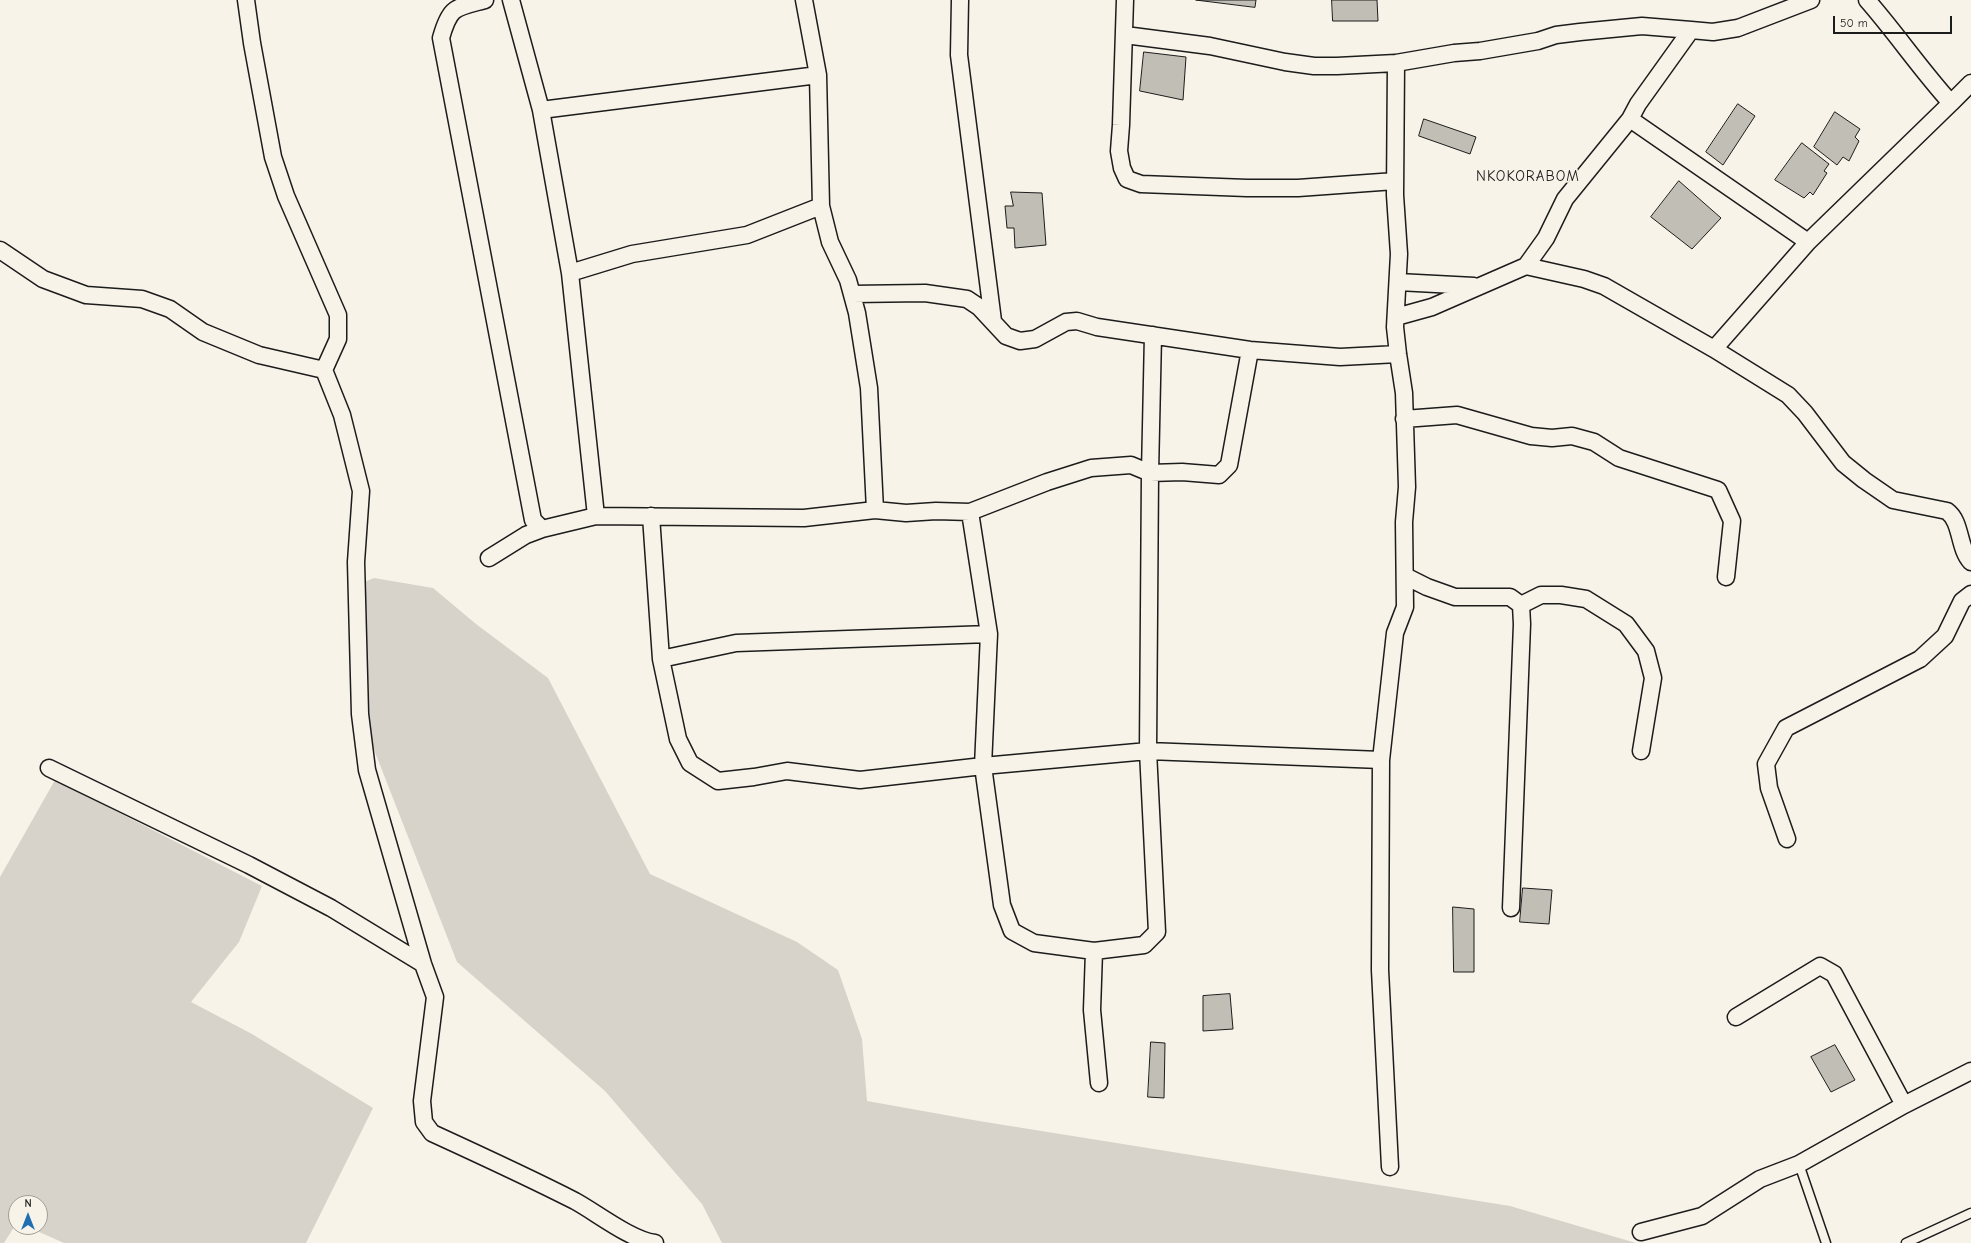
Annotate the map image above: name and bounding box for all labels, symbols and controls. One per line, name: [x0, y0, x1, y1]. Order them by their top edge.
scale bar: [1835, 8, 1954, 34]
text: 50 m: [1840, 16, 1868, 30]
district label: NKOKORABOM: [1476, 168, 1580, 186]
north arrow: [8, 1195, 48, 1235]
text: N: [24, 1197, 32, 1210]

